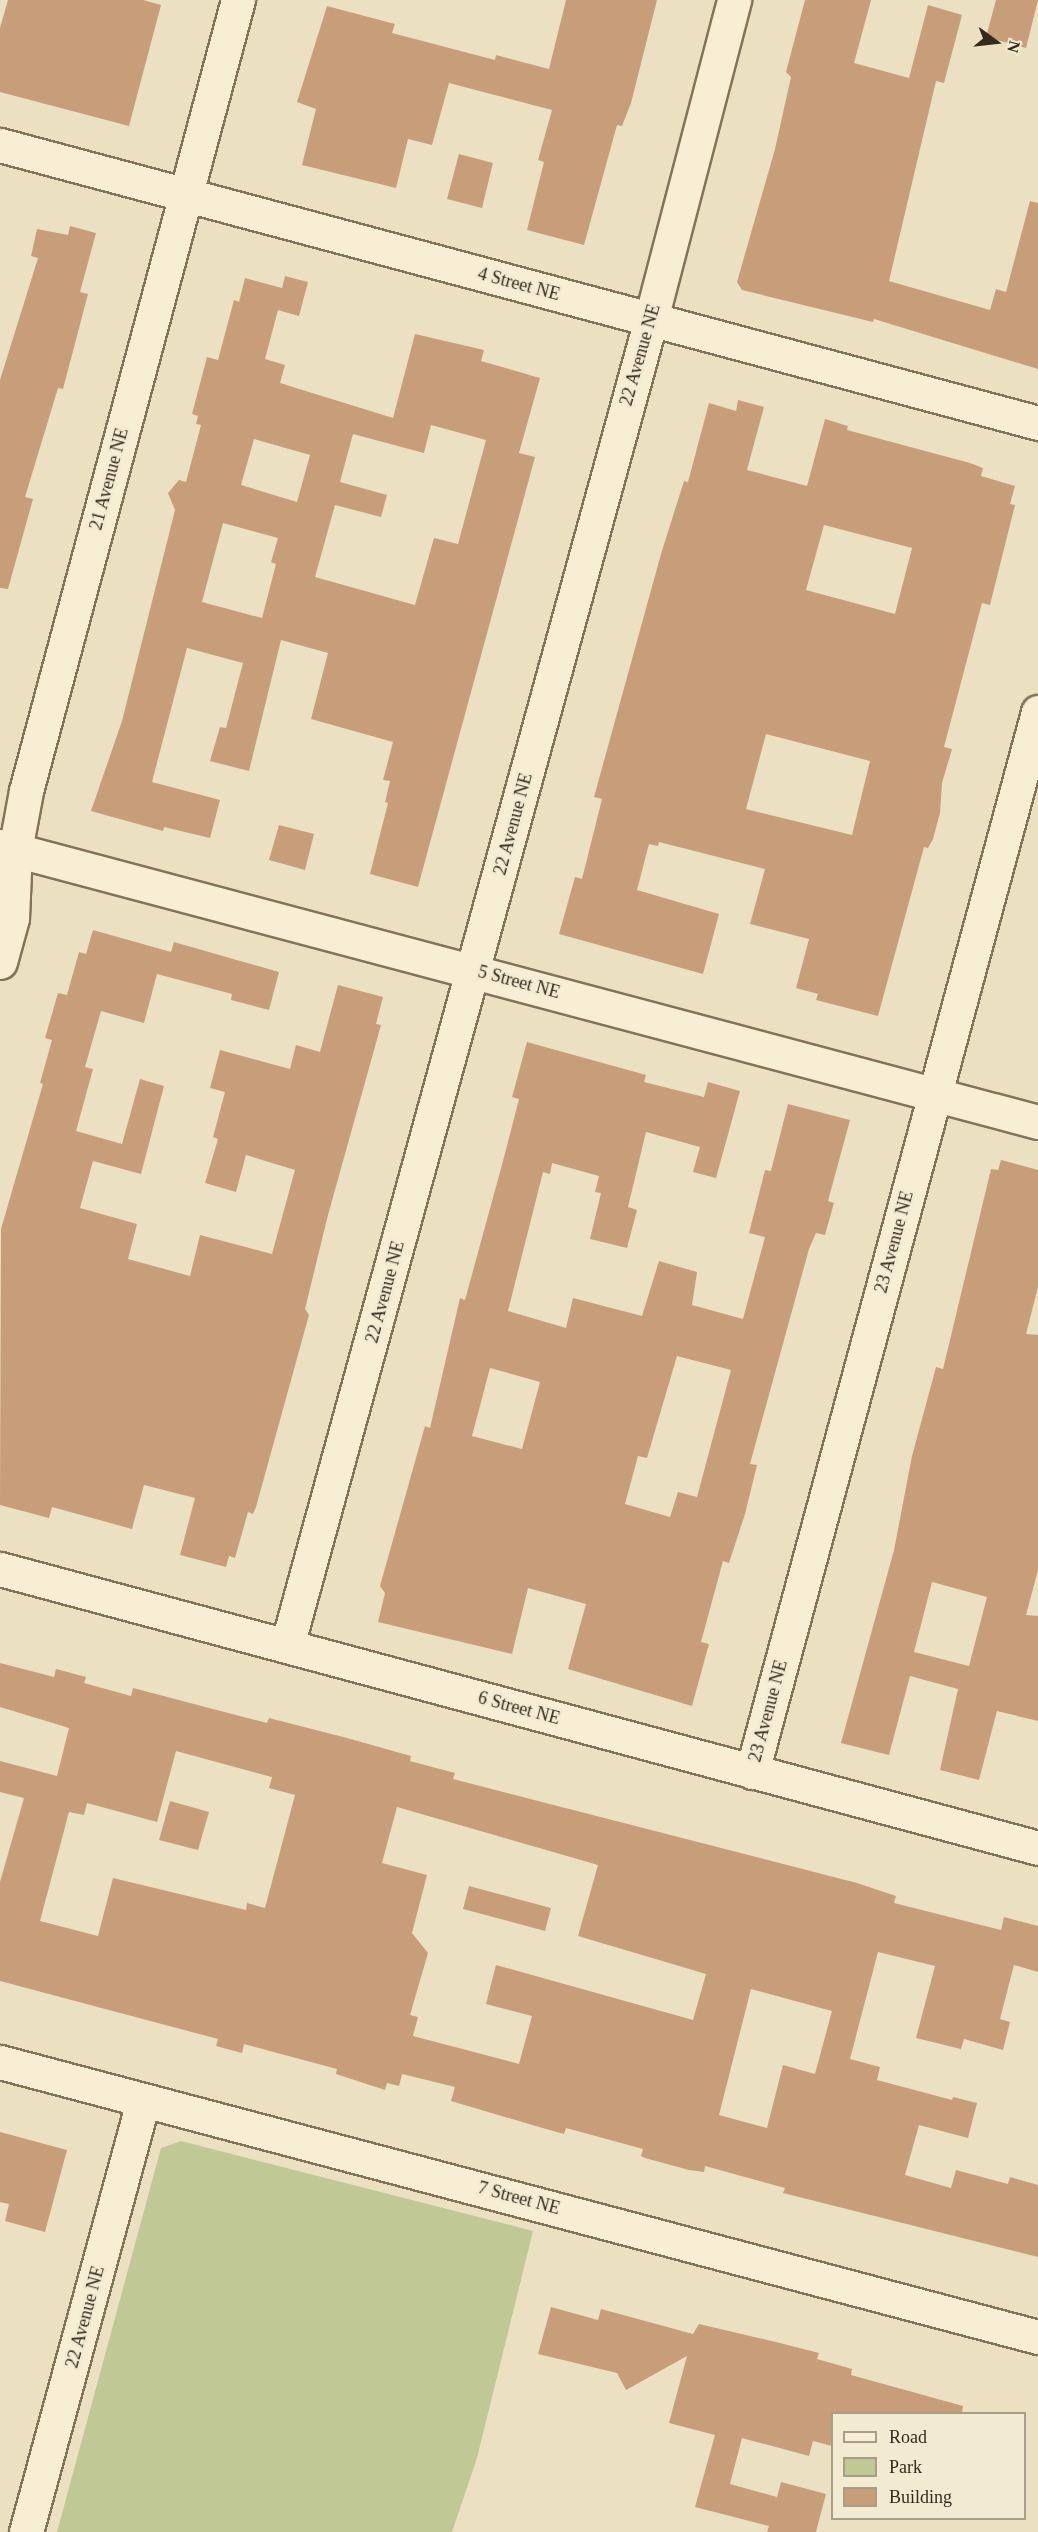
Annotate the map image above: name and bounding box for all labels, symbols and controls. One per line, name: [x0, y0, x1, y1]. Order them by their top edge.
north arrow: [966, 12, 1026, 72]
text: N: [1004, 39, 1024, 55]
street label: 4 Street NE: [476, 263, 562, 305]
street label: 22 Avenue NE: [615, 301, 665, 409]
street label: 21 Avenue NE: [85, 425, 133, 533]
street label: 22 Avenue NE: [489, 770, 537, 878]
street label: 5 Street NE: [476, 961, 562, 1003]
street label: 23 Avenue NE: [870, 1188, 918, 1296]
street label: 22 Avenue NE: [361, 1238, 409, 1346]
street label: 23 Avenue NE: [744, 1657, 792, 1765]
street label: 6 Street NE: [476, 1687, 562, 1729]
street label: 7 Street NE: [476, 2177, 562, 2219]
street label: 22 Avenue NE: [61, 2263, 109, 2371]
legend: [831, 2412, 1026, 2520]
text: Road: [889, 2427, 927, 2447]
text: Park: [889, 2457, 922, 2477]
text: Building: [889, 2487, 952, 2507]

